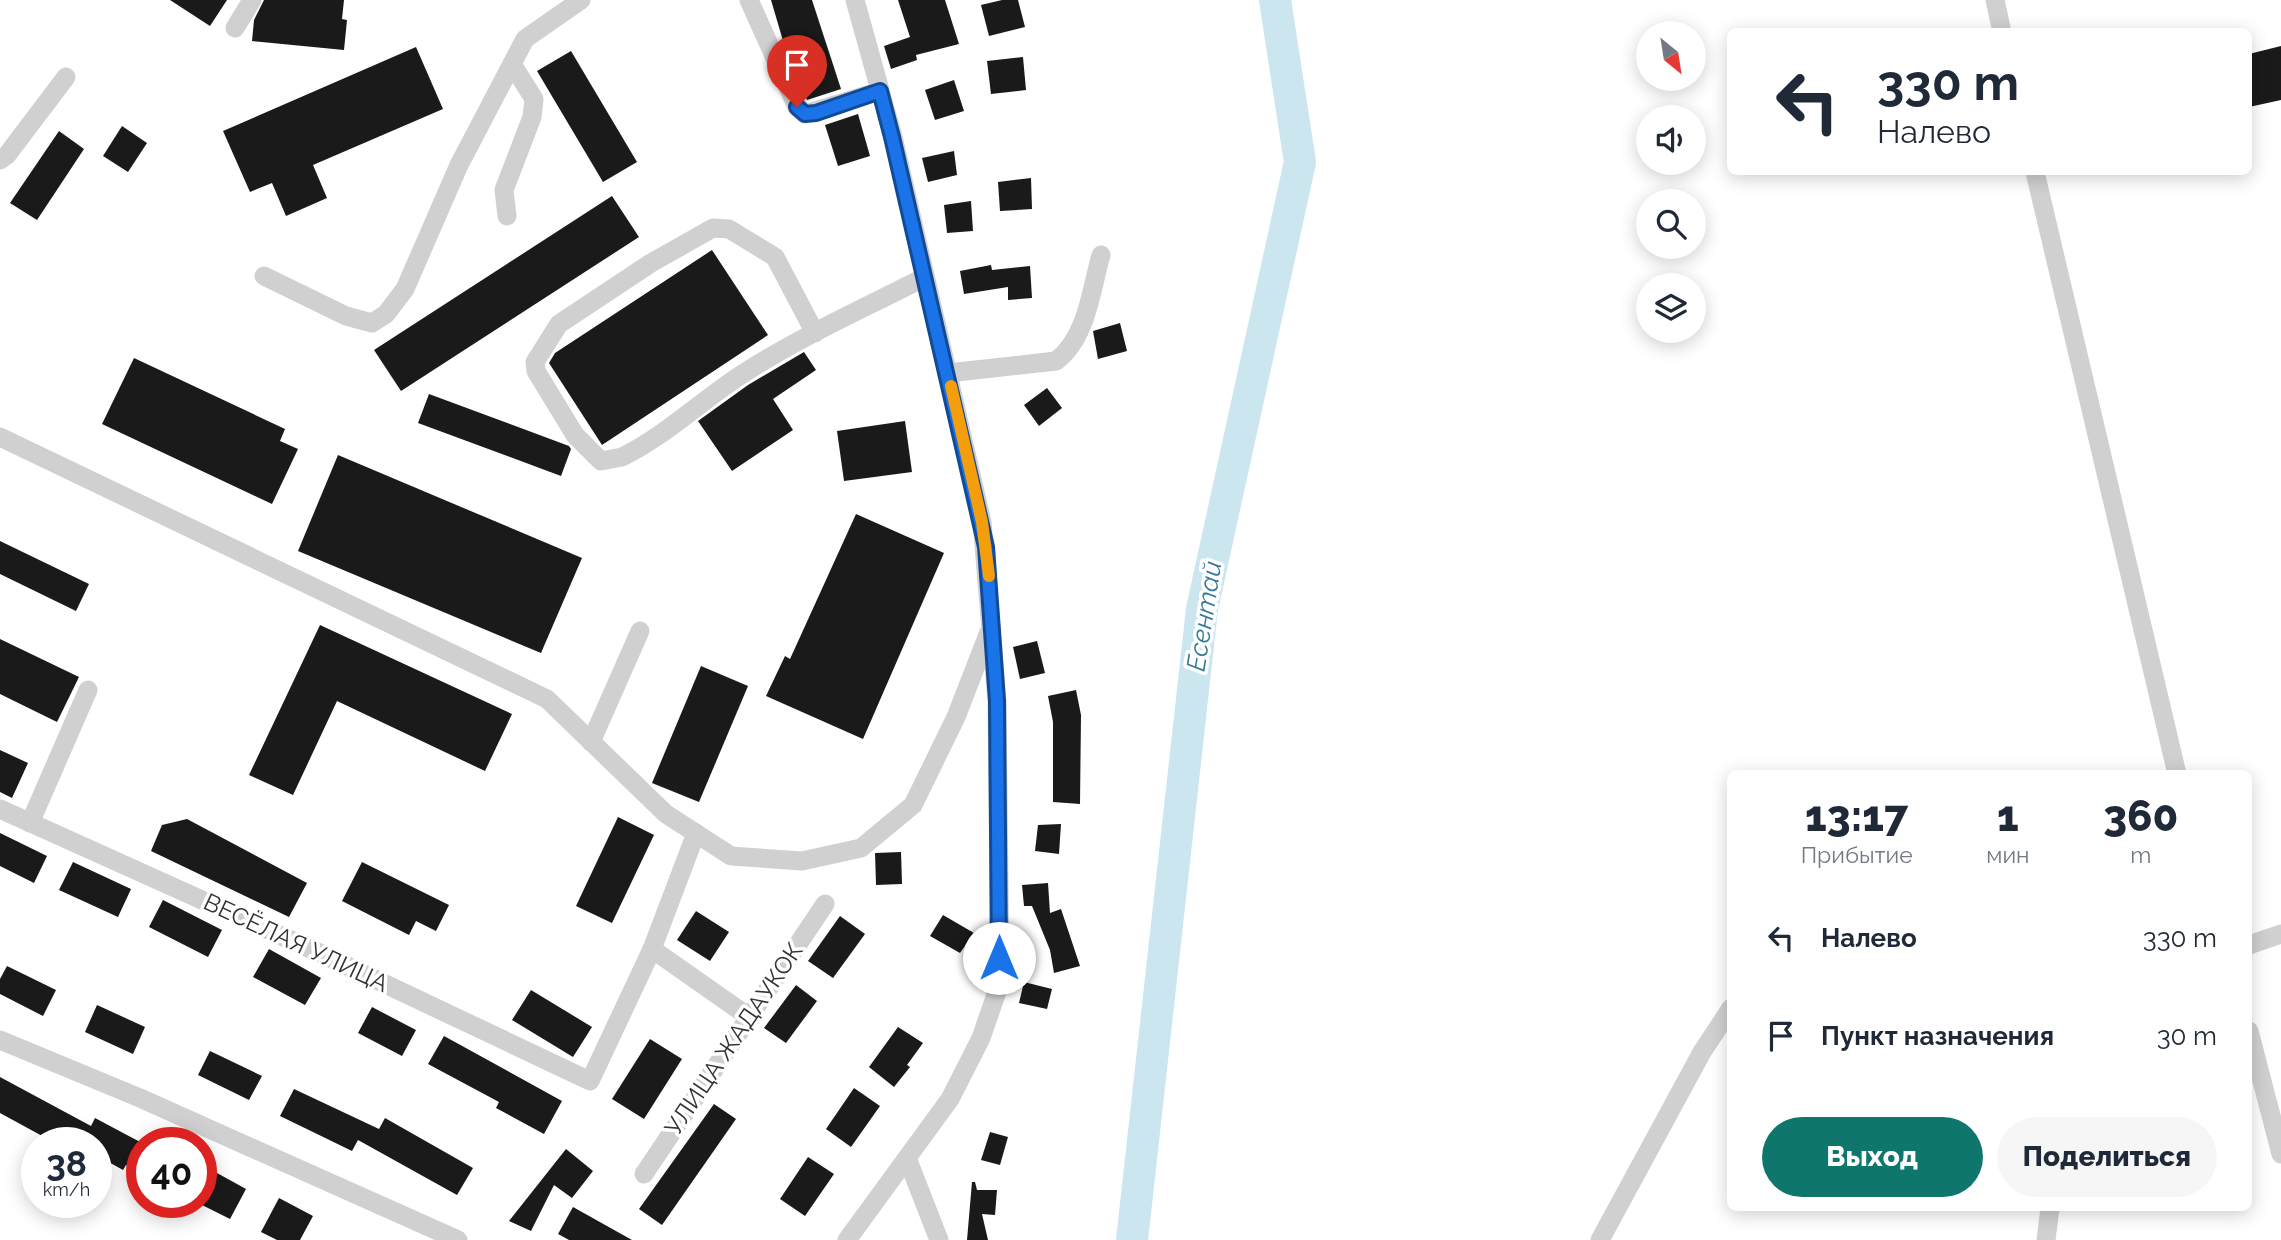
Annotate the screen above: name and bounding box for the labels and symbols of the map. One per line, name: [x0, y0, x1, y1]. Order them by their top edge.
north arrow: [1636, 21, 1706, 91]
pin: [767, 35, 827, 107]
water label: Есентай: [1181, 559, 1228, 673]
street label: ВЕСЁЛАЯ УЛИЦА: [199, 887, 393, 998]
position arrow: [962, 921, 1036, 995]
street label: УЛИЦА ЖАДАУКОК: [658, 937, 809, 1141]
speed limit sign: 40: [126, 1127, 217, 1218]

